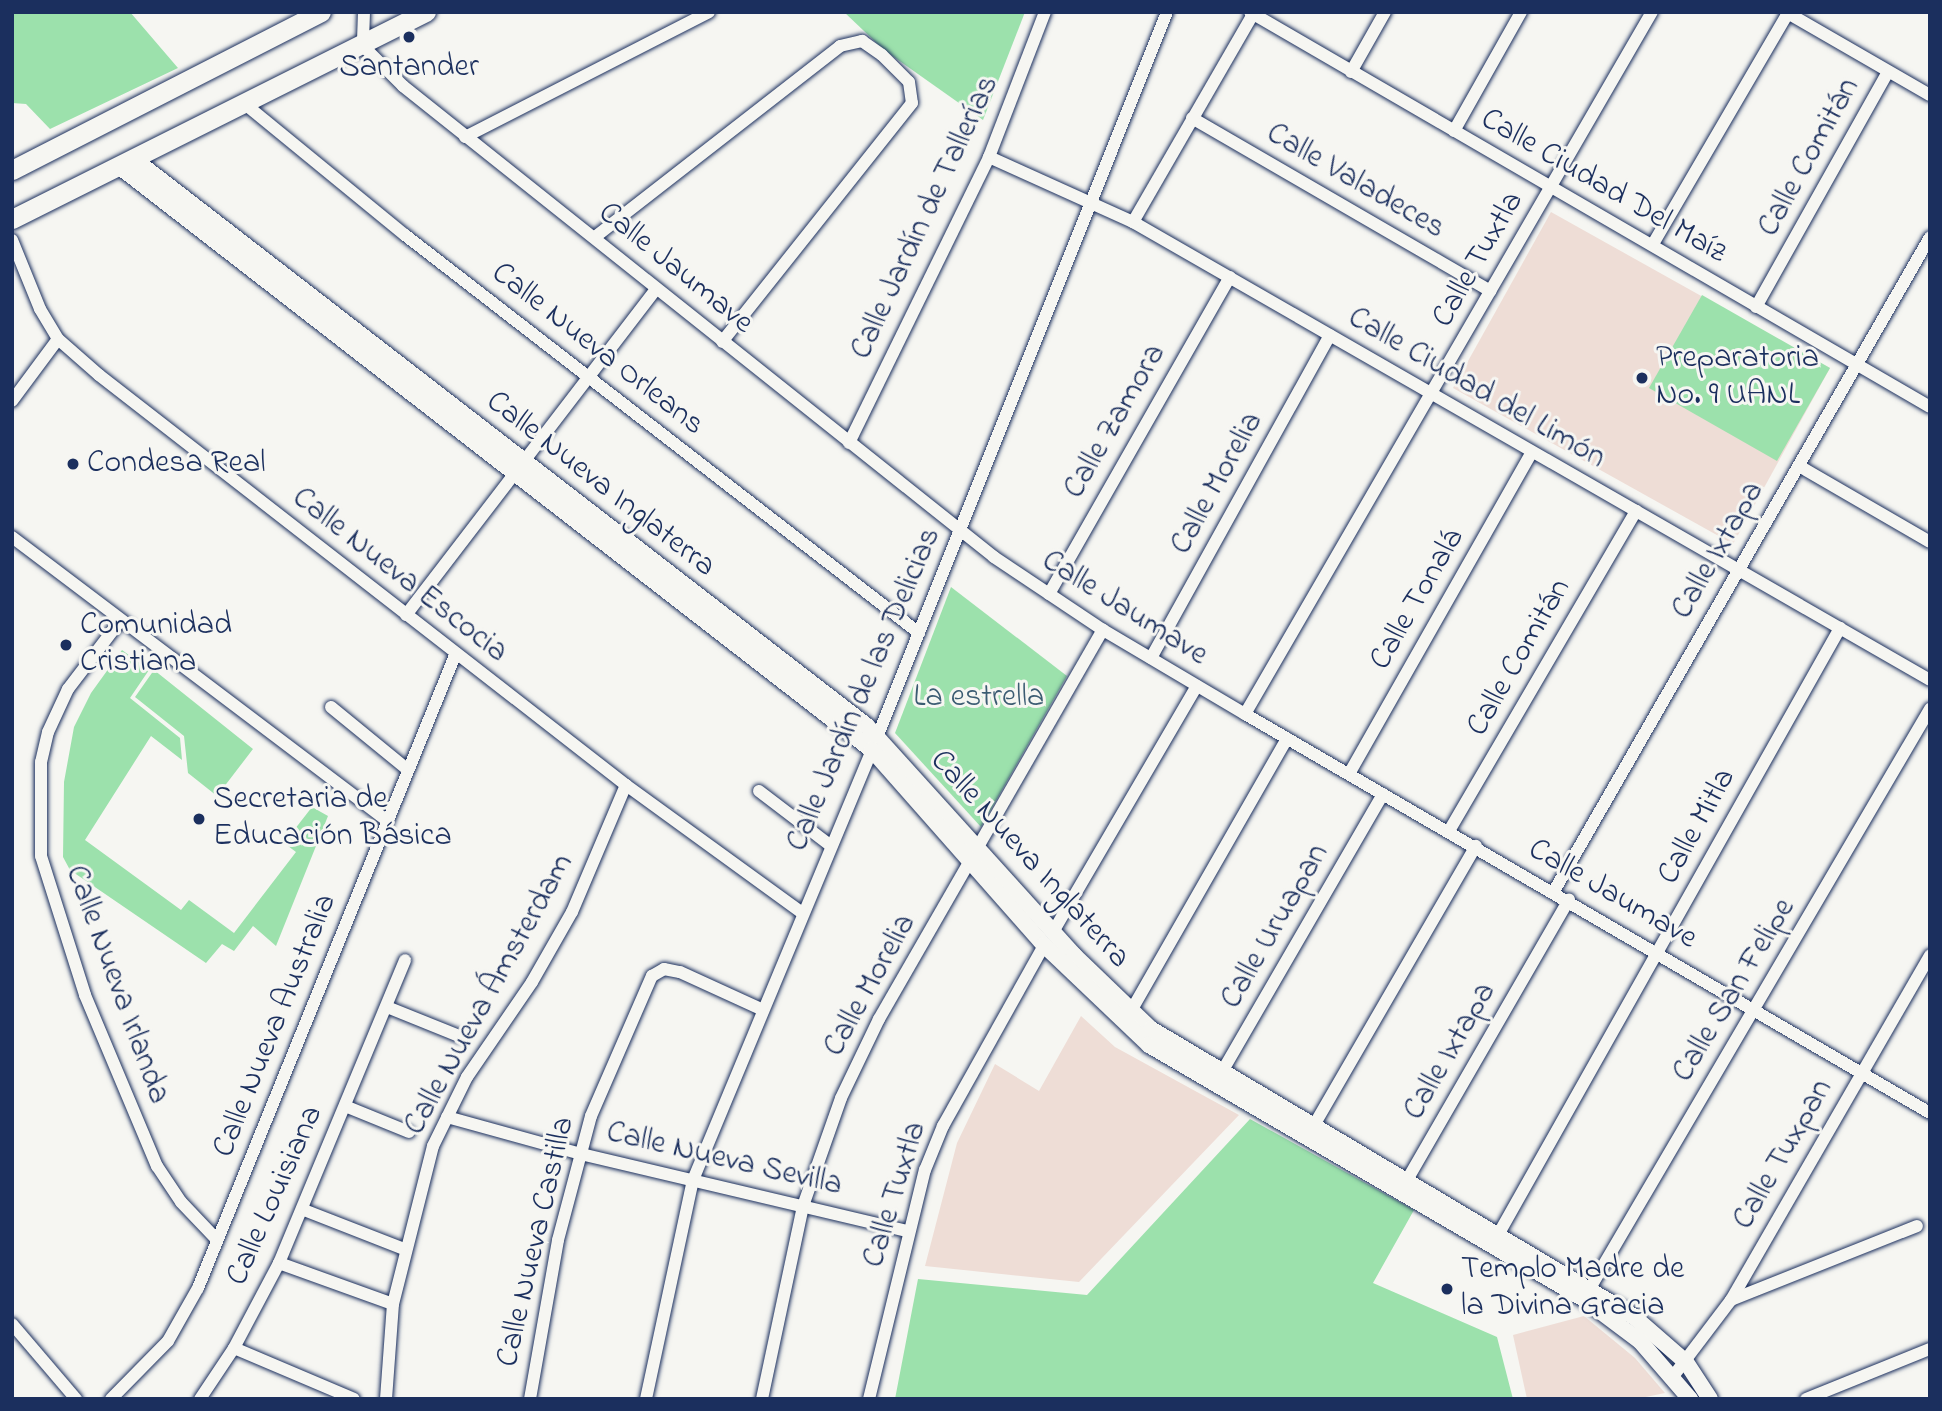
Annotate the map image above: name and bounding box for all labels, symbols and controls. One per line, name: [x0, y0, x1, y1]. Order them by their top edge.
marker: Santander: [401, 29, 417, 45]
place label: Santander: [339, 49, 479, 87]
street label: Calle Jardín de Tallerías: [843, 70, 1009, 366]
street label: Calle Comitán: [1751, 72, 1869, 244]
street label: Calle Ciudad Del Maíz: [1473, 101, 1733, 273]
street label: Calle Valadeces: [1259, 115, 1451, 249]
street label: Calle Tuxtla: [1425, 185, 1533, 335]
street label: Calle Jaumave: [590, 195, 760, 343]
street label: Calle Nueva Orleans: [483, 255, 711, 445]
street label: Calle Ciudad del Limón: [1340, 300, 1612, 478]
street label: Calle Zamora: [1056, 338, 1176, 506]
place label: Preparatoria No. 9 UANL: [1656, 341, 1819, 416]
marker: Preparatoria No. 9 UANL: [1634, 370, 1650, 386]
street label: Calle Nueva Inglaterra: [477, 383, 723, 587]
street label: Calle Morelia: [1163, 406, 1273, 562]
place label: Condesa Real: [87, 445, 266, 483]
marker: Condesa Real: [65, 456, 81, 472]
street label: Calle Ixtapa: [1664, 475, 1774, 627]
street label: Calle Nueva Escocia: [283, 480, 515, 672]
street label: Calle Jardín de las Delicias: [779, 522, 951, 858]
street label: Calle Tonalá: [1362, 523, 1474, 677]
street label: Calle Jaumave: [1034, 543, 1214, 675]
street label: Calle Comitán: [1460, 572, 1580, 744]
place label: Comunidad Cristiana: [80, 608, 232, 683]
marker: Comunidad Cristiana: [58, 637, 74, 653]
park label: La estrella: [914, 679, 1044, 717]
street label: Calle Nueva Inglaterra: [921, 743, 1137, 977]
street label: Calle Mitla: [1651, 762, 1745, 892]
place label: Secretaria de Educación Básica: [213, 782, 452, 857]
marker: Secretaria de Educación Básica: [191, 811, 207, 827]
street label: Calle Jaumave: [1521, 831, 1703, 959]
street label: Calle Uruapan: [1213, 838, 1339, 1016]
street label: Calle Nueva Ámsterdam: [397, 848, 583, 1142]
street label: Calle Nueva Irlanda: [55, 861, 177, 1109]
street label: Calle Nueva Australia: [206, 889, 346, 1163]
street label: Calle San Felipe: [1665, 892, 1805, 1090]
street label: Calle Morelia: [816, 908, 926, 1064]
street label: Calle Ixtapa: [1396, 976, 1506, 1128]
street label: Calle Tuxpan: [1726, 1073, 1842, 1237]
street label: Calle Louisiana: [219, 1100, 333, 1292]
street label: Calle Nueva Castilla: [490, 1113, 584, 1371]
street label: Calle Nueva Sevilla: [602, 1114, 846, 1206]
street label: Calle Tuxtla: [856, 1118, 936, 1272]
place label: Templo Madre de la Divina Gracia: [1461, 1252, 1684, 1327]
marker: Templo Madre de la Divina Gracia: [1439, 1281, 1455, 1297]

